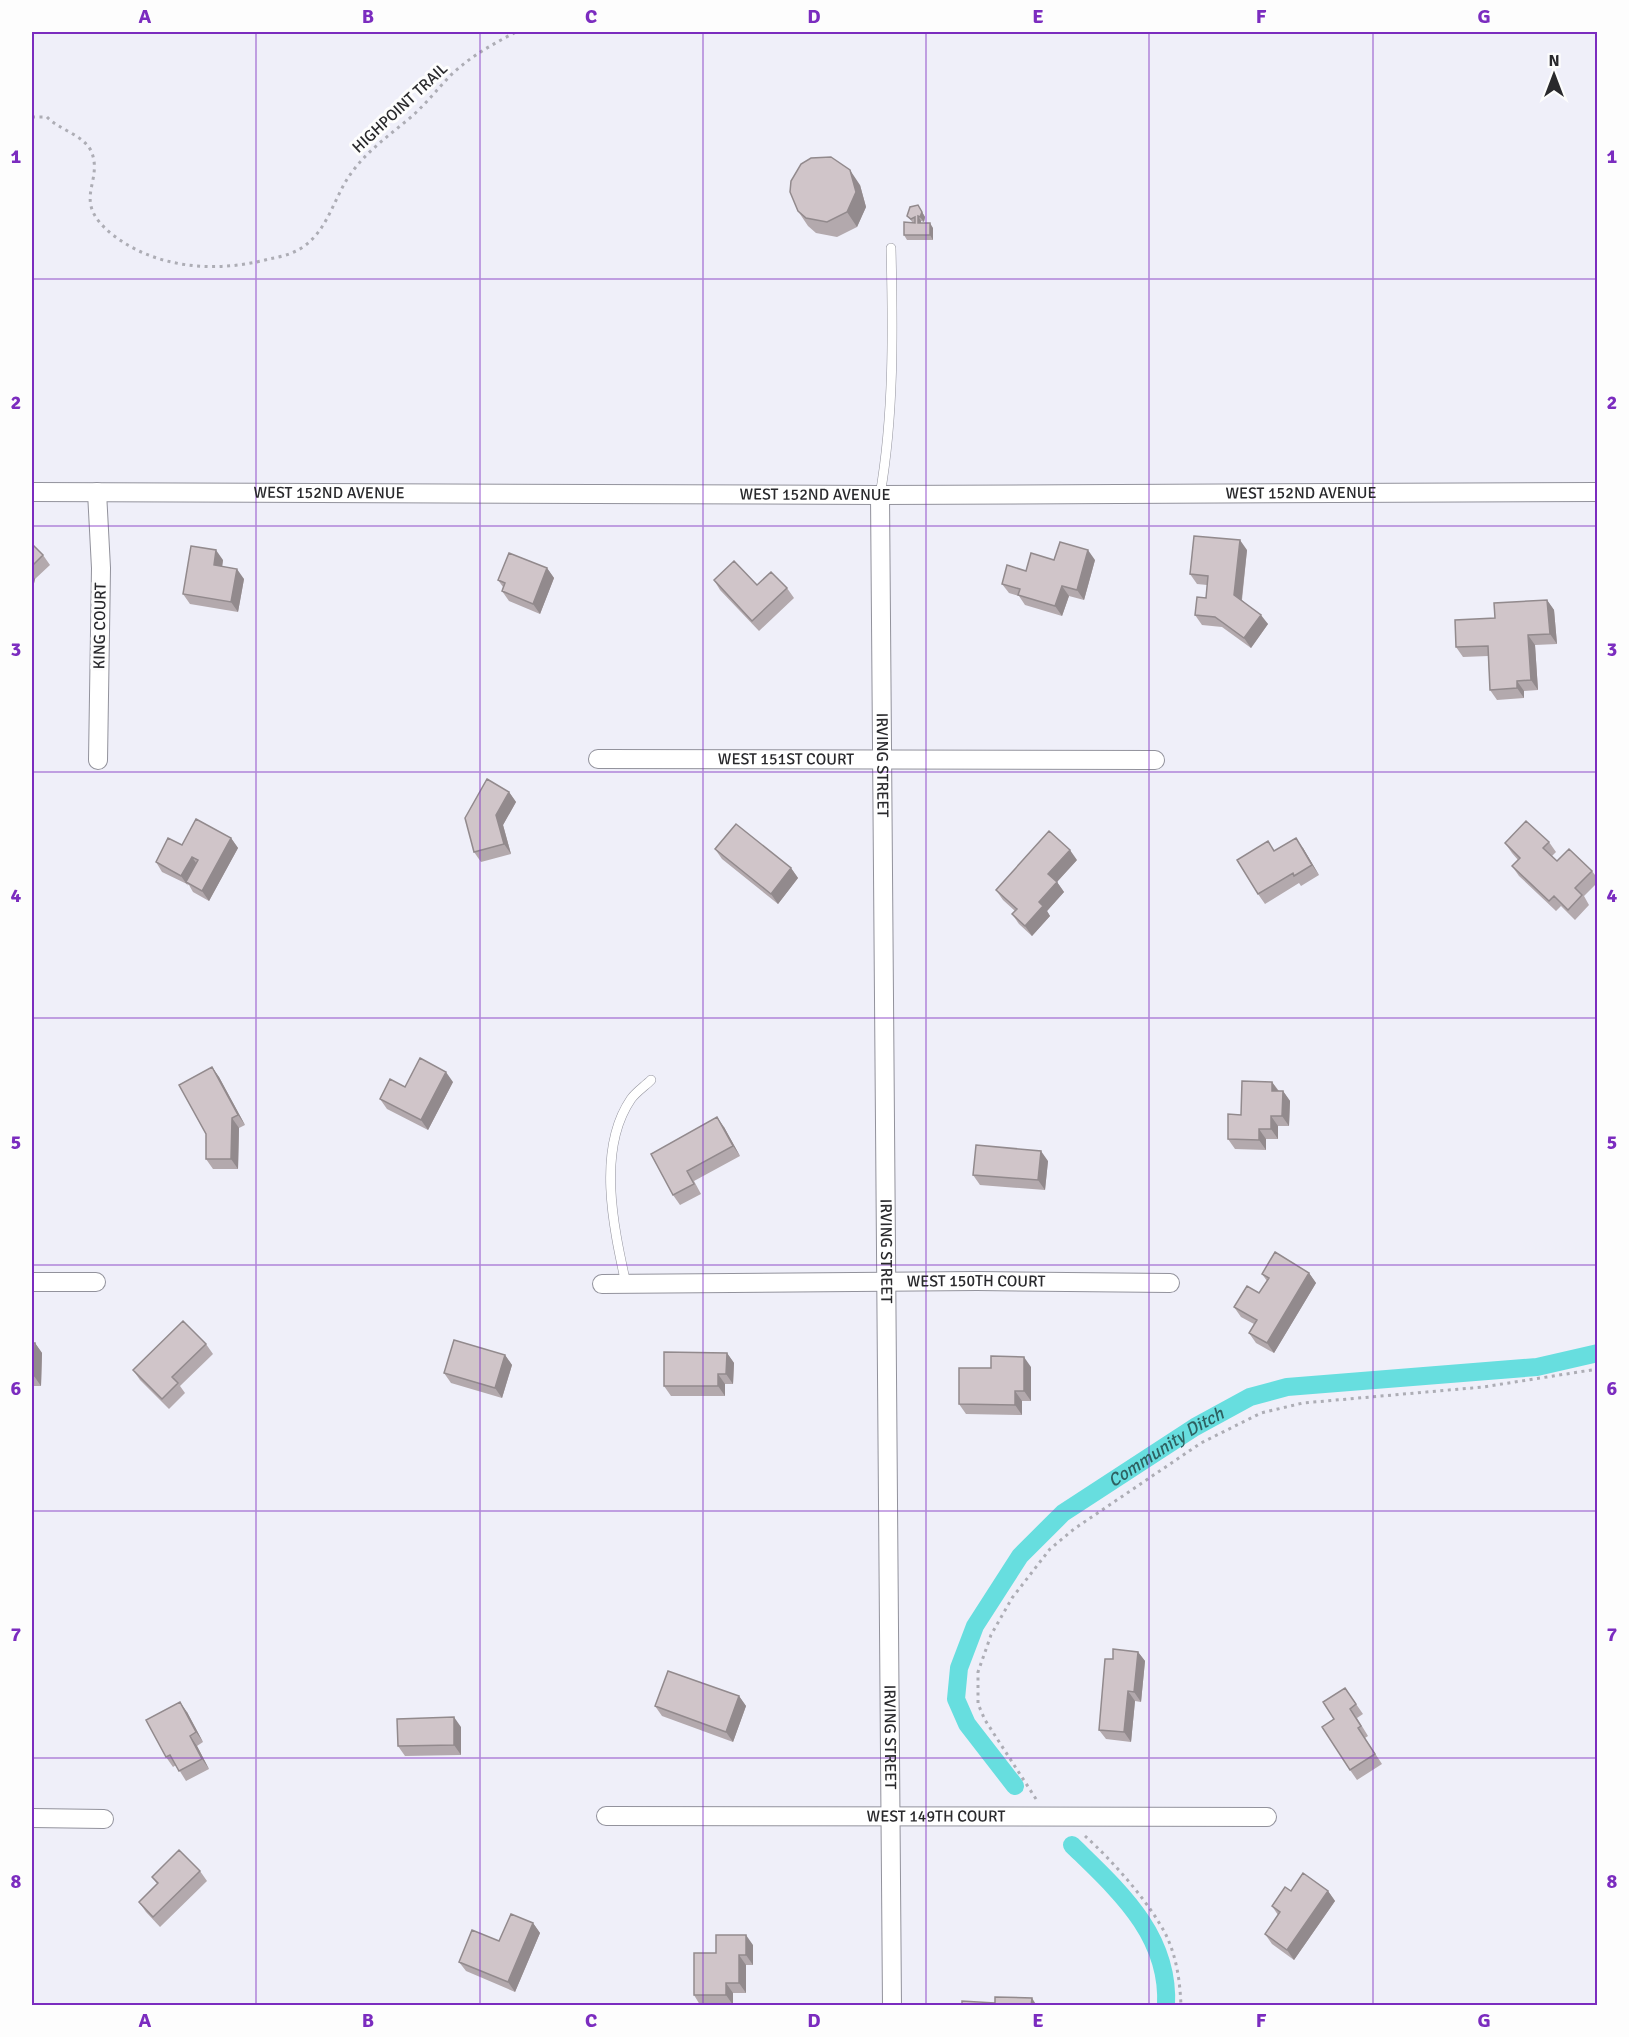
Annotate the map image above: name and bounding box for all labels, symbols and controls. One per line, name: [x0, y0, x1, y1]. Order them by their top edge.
text: A: [139, 4, 152, 29]
text: B: [362, 4, 374, 29]
text: C: [585, 4, 597, 29]
text: D: [807, 4, 821, 29]
text: E: [1032, 4, 1044, 29]
text: F: [1256, 4, 1267, 29]
text: G: [1477, 4, 1491, 29]
north arrow: [1524, 45, 1584, 105]
text: N: [1548, 51, 1560, 71]
street label: HIGHPOINT TRAIL: [348, 59, 452, 157]
text: 1: [11, 144, 22, 169]
text: 1: [1607, 144, 1618, 169]
text: 2: [11, 390, 21, 415]
text: 2: [1607, 390, 1617, 415]
street label: WEST 152ND AVENUE: [253, 483, 405, 503]
street label: WEST 152ND AVENUE: [1225, 483, 1377, 504]
street label: WEST 152ND AVENUE: [739, 485, 891, 505]
street label: KING COURT: [89, 582, 111, 670]
text: 3: [11, 637, 21, 662]
text: 3: [1607, 637, 1617, 662]
street label: IRVING STREET: [872, 713, 893, 817]
street label: WEST 151ST COURT: [718, 749, 854, 769]
text: 4: [11, 883, 22, 908]
text: 4: [1607, 883, 1618, 908]
text: 5: [11, 1130, 21, 1155]
text: 5: [1607, 1130, 1617, 1155]
street label: IRVING STREET: [876, 1199, 896, 1303]
street label: WEST 150TH COURT: [907, 1271, 1046, 1292]
text: 6: [11, 1376, 22, 1401]
text: 6: [1607, 1376, 1618, 1401]
water label: Community Ditch: [1104, 1402, 1229, 1492]
text: 7: [11, 1622, 22, 1647]
text: 7: [1607, 1622, 1618, 1647]
street label: IRVING STREET: [879, 1685, 900, 1789]
street label: WEST 149TH COURT: [867, 1806, 1006, 1827]
text: 8: [11, 1869, 22, 1894]
text: 8: [1607, 1869, 1618, 1894]
text: A: [139, 2008, 152, 2033]
text: B: [362, 2008, 374, 2033]
text: C: [585, 2008, 597, 2033]
text: D: [807, 2008, 821, 2033]
text: E: [1032, 2008, 1044, 2033]
text: F: [1256, 2008, 1267, 2033]
text: G: [1477, 2008, 1491, 2033]

